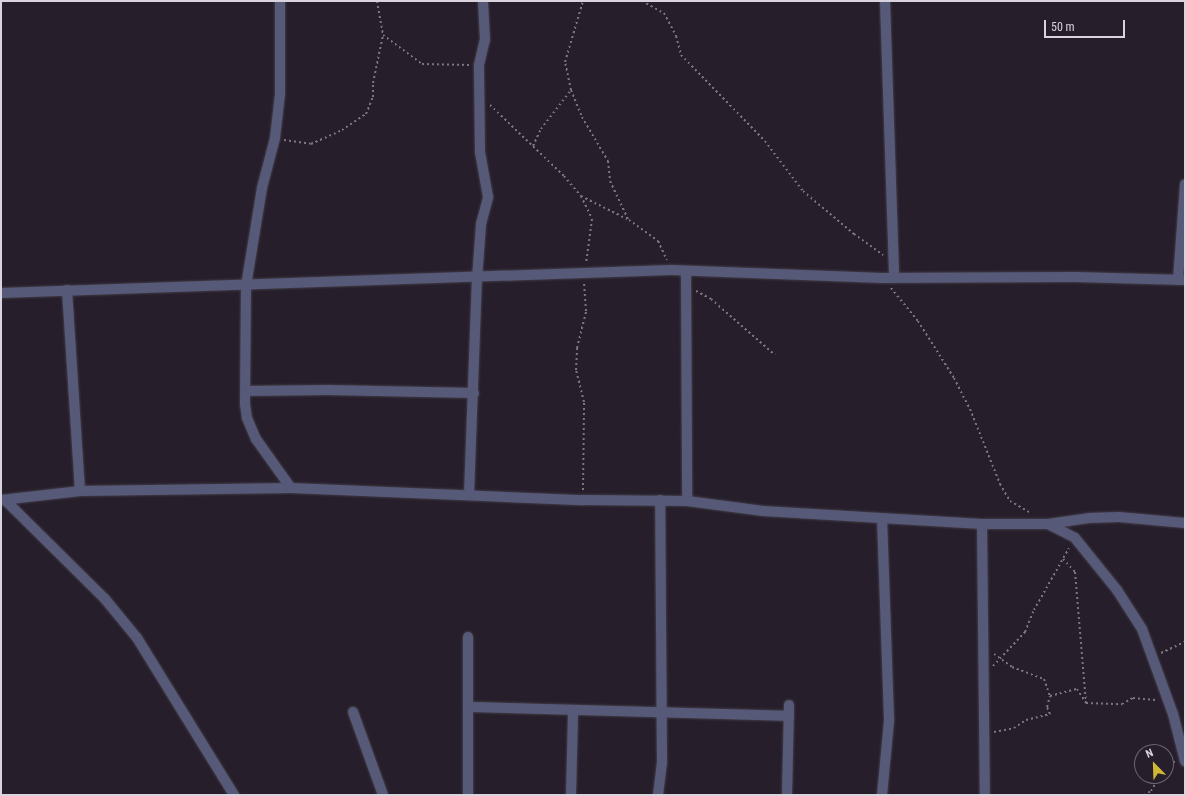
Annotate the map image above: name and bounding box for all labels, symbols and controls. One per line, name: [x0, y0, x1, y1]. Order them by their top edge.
scale bar: [1046, 12, 1127, 38]
text: 50 m: [1051, 20, 1075, 34]
north arrow: [1134, 744, 1174, 784]
text: N: [1144, 746, 1155, 761]

